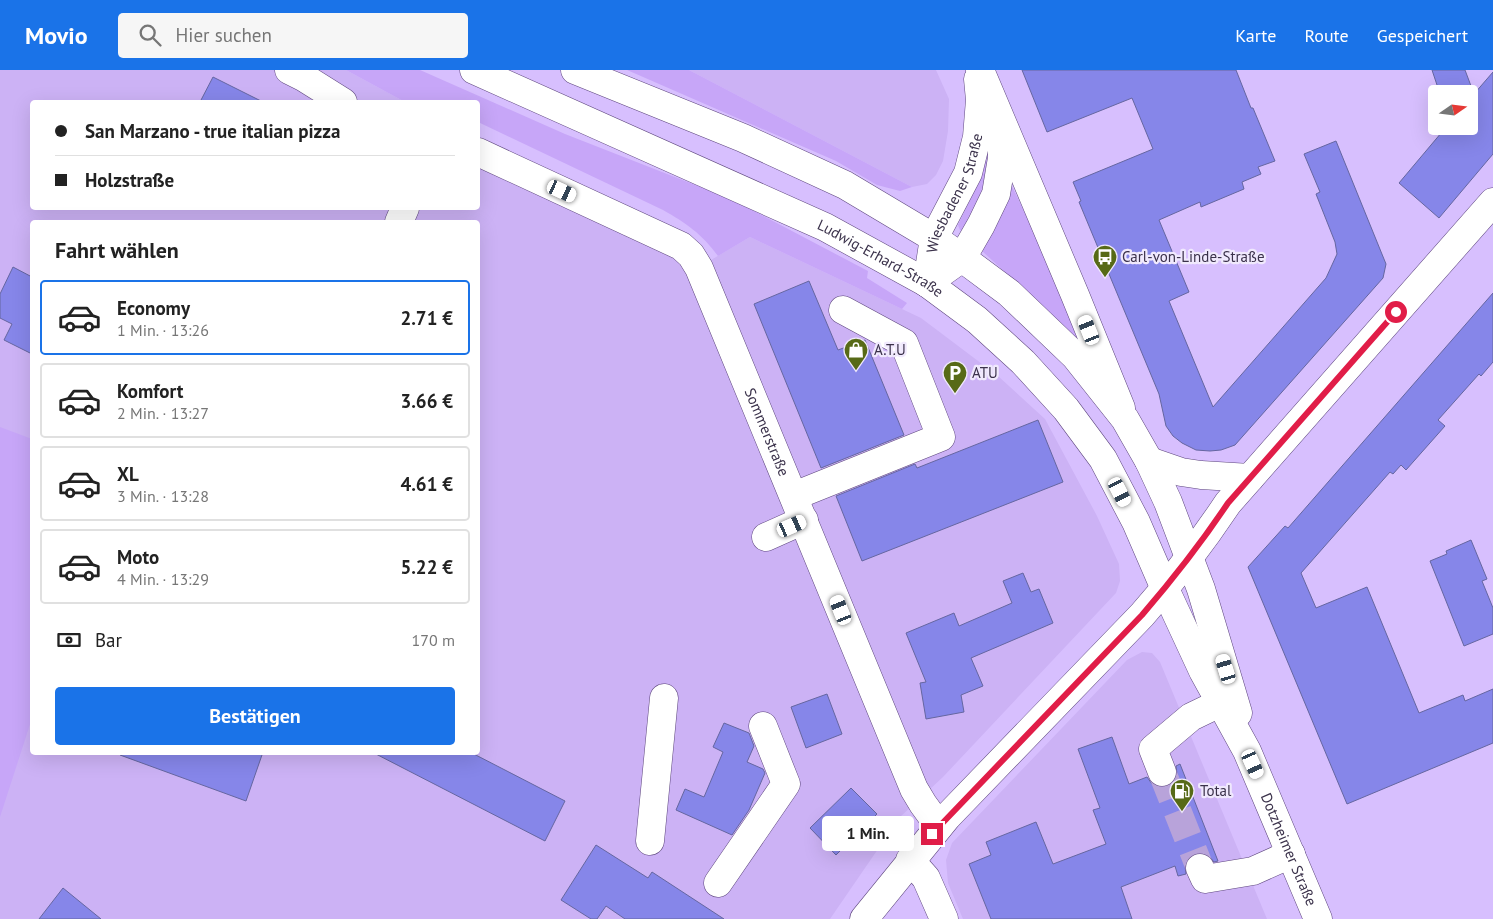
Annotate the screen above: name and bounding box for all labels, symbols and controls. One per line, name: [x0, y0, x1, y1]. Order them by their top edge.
search box: [118, 13, 468, 58]
text: Movio: [25, 20, 88, 51]
icon: search: [136, 21, 164, 49]
text: Hier suchen: [176, 23, 272, 47]
text: Karte: [1235, 24, 1276, 47]
text: Route: [1304, 24, 1349, 47]
text: Gespeichert: [1377, 24, 1468, 47]
north arrow: [1428, 85, 1478, 135]
map controls: [1428, 85, 1478, 135]
text: San Marzano - true italian pizza: [85, 119, 340, 143]
street label: Wiesbadener Straße: [922, 131, 987, 254]
text: Holzstraße: [85, 168, 174, 192]
car: [545, 178, 578, 204]
street label: Ludwig-Erhard-Straße: [815, 215, 947, 301]
text: Fahrt wählen: [55, 236, 179, 264]
bus stop icon: Carl-von-Linde-Straße: [1092, 244, 1118, 278]
place label: Carl-von-Linde-Straße: [1122, 247, 1265, 266]
icon: car: [57, 295, 102, 340]
text: Economy: [117, 296, 190, 320]
route start: [1385, 301, 1407, 323]
text: 2.71 €: [400, 306, 453, 330]
car: [1076, 313, 1101, 347]
text: 1 Min. · 13:26: [117, 320, 209, 340]
shop icon: A.T.U: [843, 337, 869, 371]
place label: A.T.U: [874, 340, 906, 359]
parking icon: ATU: [942, 360, 968, 394]
place label: ATU: [972, 363, 998, 382]
icon: car: [57, 378, 102, 423]
text: Komfort: [117, 379, 183, 403]
street label: Sommerstraße: [741, 385, 794, 479]
text: 3.66 €: [400, 389, 453, 413]
text: 2 Min. · 13:27: [117, 403, 209, 423]
icon: car: [57, 461, 102, 506]
text: XL: [117, 462, 139, 486]
text: 4.61 €: [400, 472, 453, 496]
car: [1106, 475, 1133, 509]
text: 3 Min. · 13:28: [117, 486, 209, 506]
car: [775, 513, 808, 539]
icon: car: [57, 544, 102, 589]
text: Moto: [117, 545, 159, 569]
text: 5.22 €: [400, 555, 453, 579]
text: 4 Min. · 13:29: [117, 569, 209, 589]
car: [828, 593, 853, 627]
icon: cash: [55, 626, 83, 654]
text: Bar: [95, 628, 122, 652]
text: 170 m: [412, 630, 455, 650]
car: [1214, 652, 1237, 686]
button: Bestätigen: [55, 687, 455, 745]
car: [1240, 747, 1265, 781]
fuel station icon: Total: [1169, 778, 1195, 812]
place label: Total: [1200, 781, 1232, 800]
street label: Dotzheimer Straße: [1257, 790, 1321, 909]
callout: 1 Min.: [822, 816, 914, 852]
text: 1 Min.: [847, 823, 889, 843]
route end: [921, 823, 943, 845]

